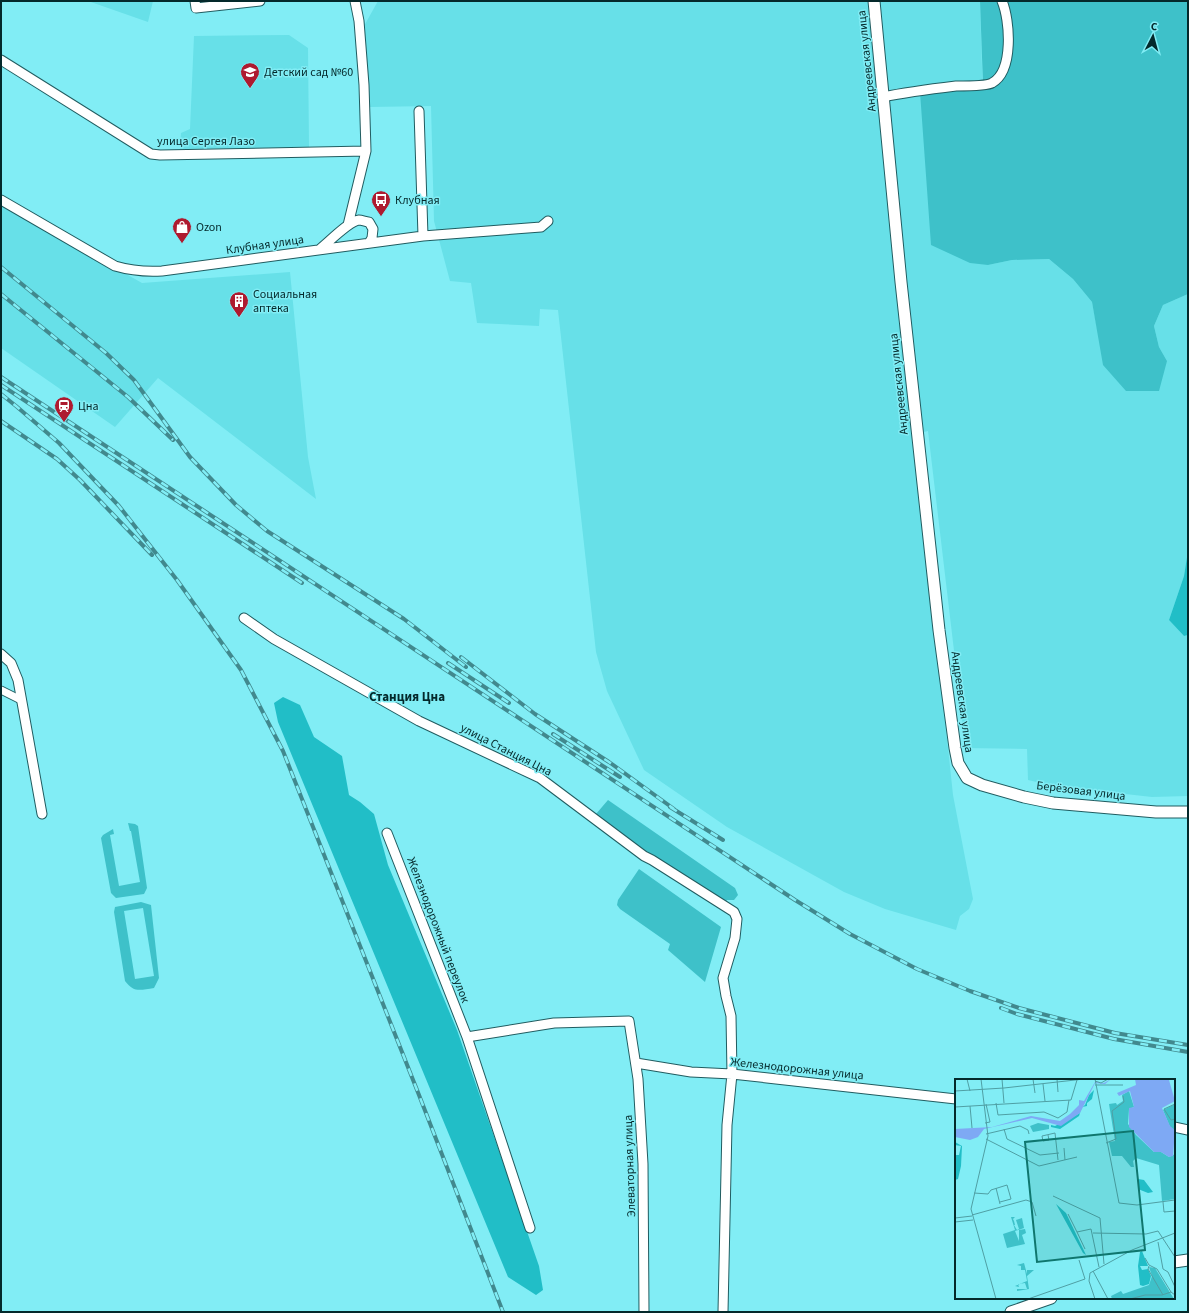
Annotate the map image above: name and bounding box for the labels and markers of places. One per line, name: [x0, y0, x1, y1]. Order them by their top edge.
school or university icon: Детский сад №60: [239, 61, 261, 89]
place label: Детский сад №60: [264, 64, 353, 81]
bus stop icon: Клубная: [370, 189, 392, 217]
place label: Клубная: [395, 192, 440, 209]
shop icon: Ozon: [171, 216, 193, 244]
place label: Ozon: [196, 219, 222, 236]
place label: Социальная аптека: [253, 286, 317, 317]
building icon: Социальная аптека: [228, 290, 250, 318]
station icon: Цна: [53, 395, 75, 423]
place label: Цна: [78, 398, 99, 415]

